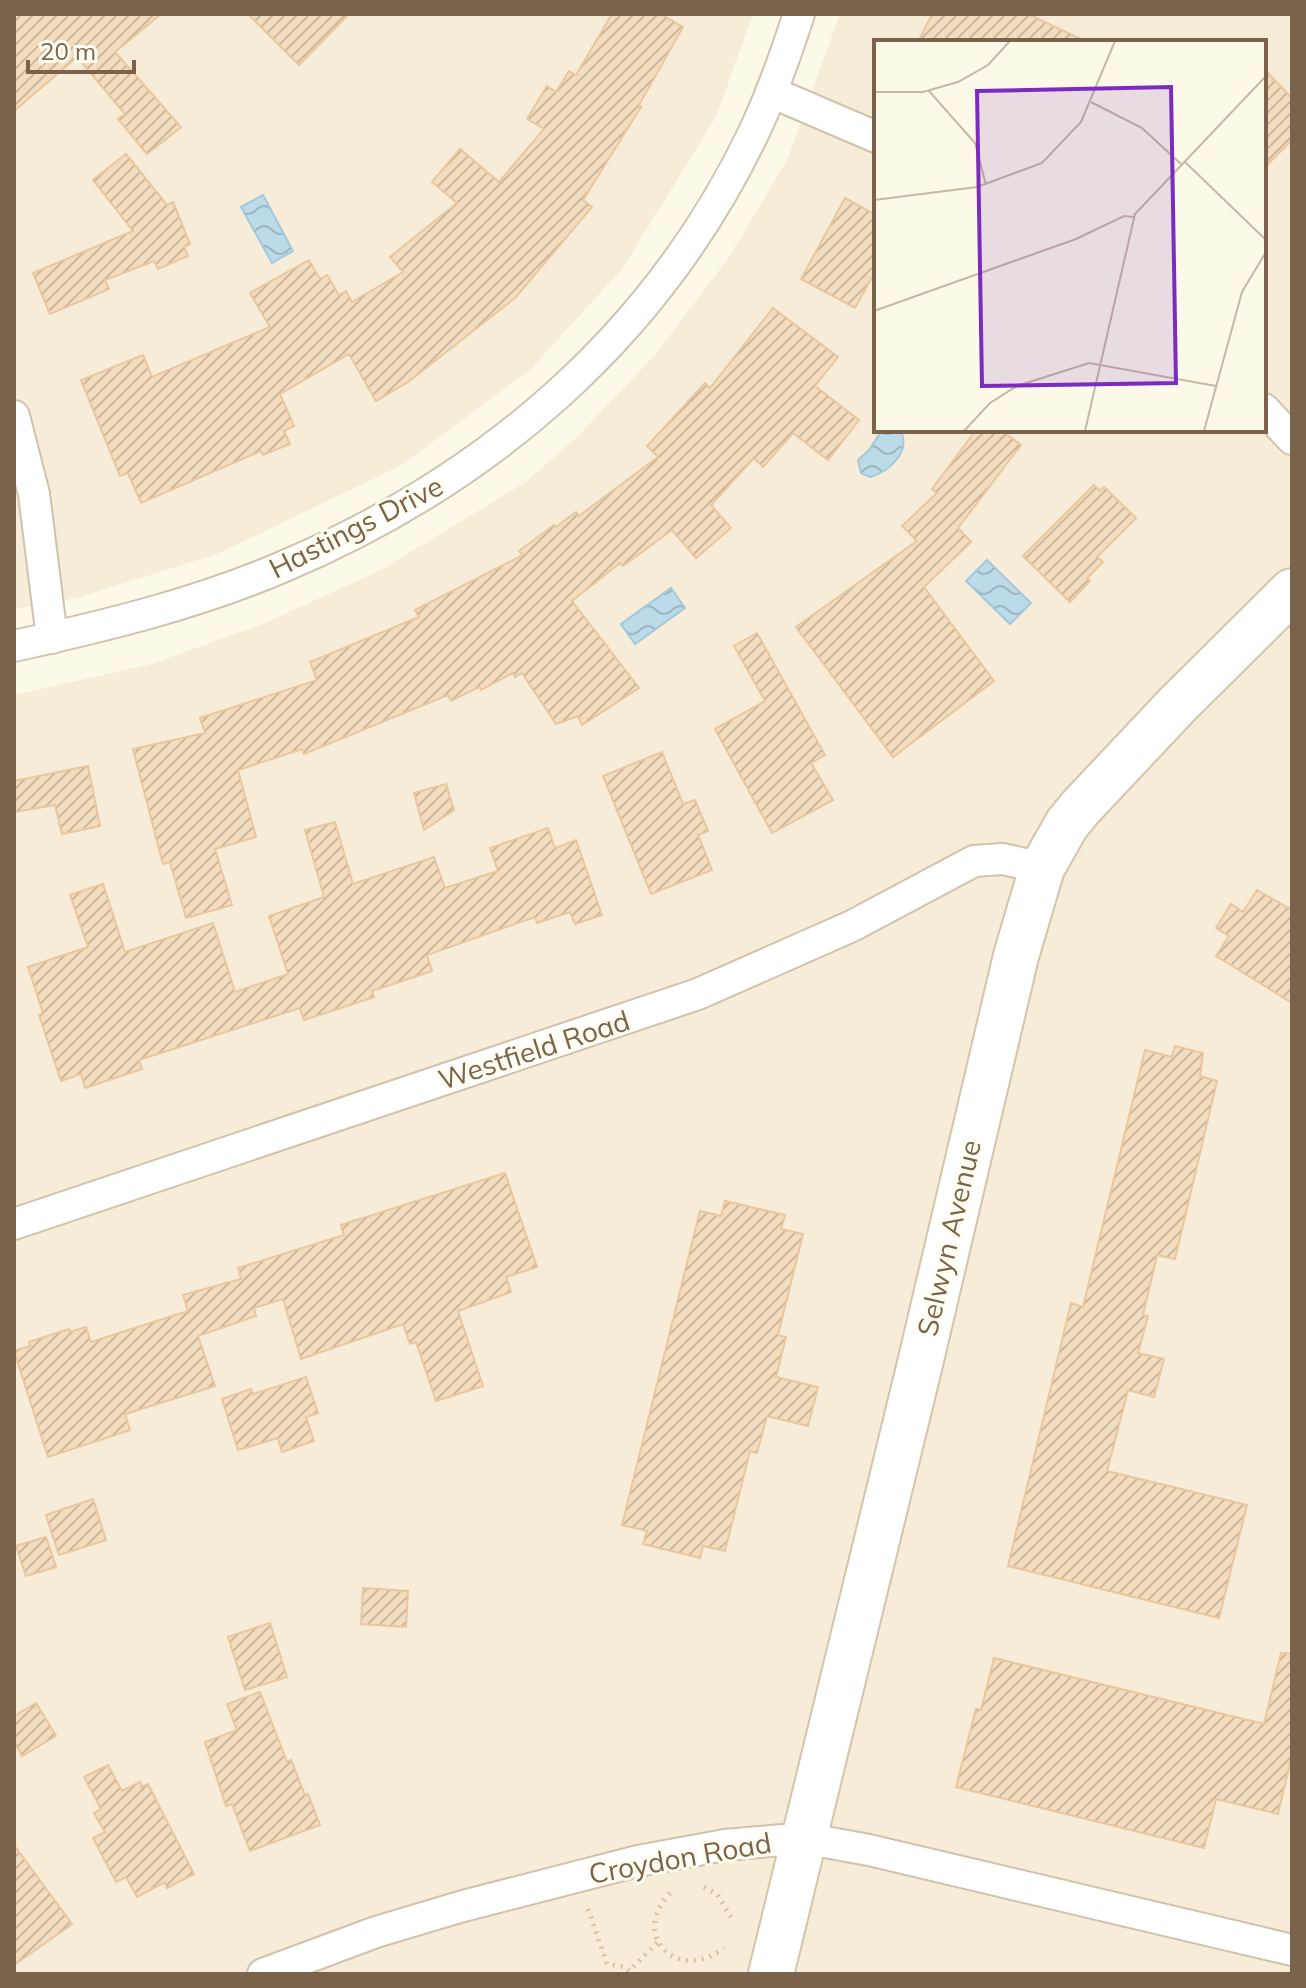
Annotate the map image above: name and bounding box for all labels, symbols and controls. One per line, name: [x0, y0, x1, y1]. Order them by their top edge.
scale bar: [28, 24, 134, 74]
text: 20 m: [40, 36, 96, 66]
inset map: [874, 40, 1266, 432]
street label: Hastings Drive: [263, 468, 449, 585]
street label: Westfield Road: [434, 1002, 634, 1097]
street label: Selwyn Avenue: [909, 1136, 988, 1339]
street label: Croydon Road: [586, 1824, 774, 1891]

